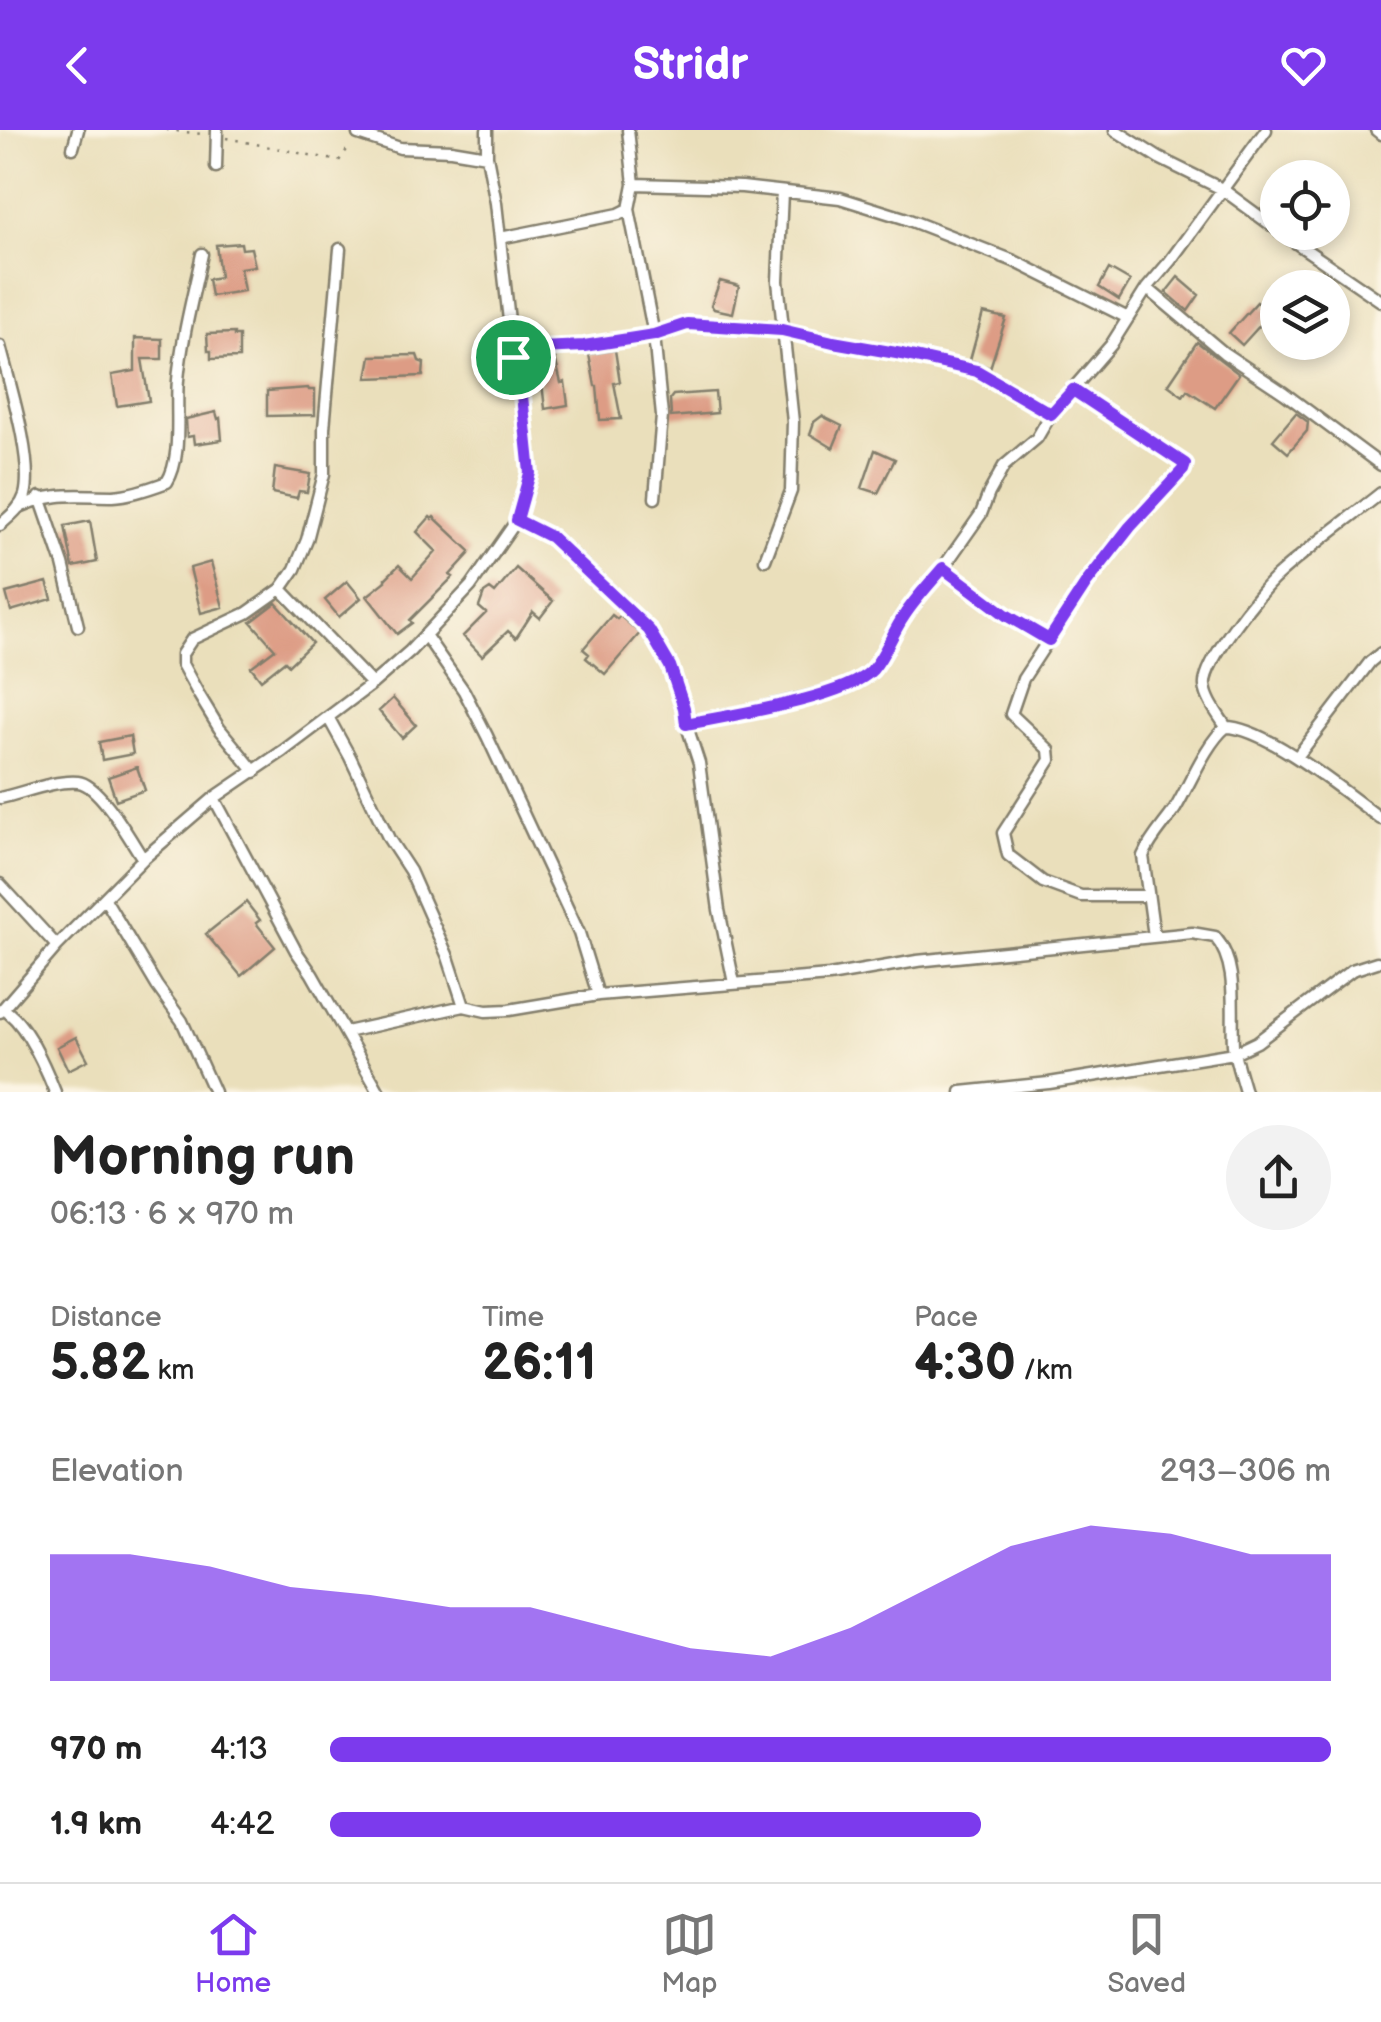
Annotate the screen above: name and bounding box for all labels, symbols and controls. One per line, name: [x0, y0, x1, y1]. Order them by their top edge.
icon: back: [50, 38, 105, 93]
text: Stridr: [633, 38, 748, 93]
icon: heart: [1276, 38, 1331, 93]
map controls: [1260, 160, 1350, 360]
button: locate: [1260, 160, 1350, 250]
button: layers: [1260, 270, 1350, 360]
pin: [471, 315, 556, 400]
icon: arrive: [486, 330, 541, 385]
text: Morning run: [50, 1124, 355, 1191]
button: share: [1226, 1125, 1331, 1230]
text: 06:13 · 6 × 970 m: [50, 1195, 294, 1234]
text: Distance: [50, 1301, 162, 1334]
text: Time: [482, 1301, 544, 1334]
text: Pace: [914, 1301, 978, 1334]
text: 5.82: [50, 1334, 150, 1394]
text: 26:11: [482, 1334, 596, 1394]
text: 4:30: [914, 1334, 1016, 1394]
text: km: [150, 1354, 194, 1387]
text: /km: [1016, 1354, 1073, 1387]
text: Elevation: [50, 1452, 183, 1491]
text: 293–306 m: [1160, 1452, 1331, 1491]
text: 970 m: [50, 1730, 142, 1769]
text: 4:13: [210, 1730, 268, 1769]
text: 1.9 km: [50, 1805, 142, 1844]
text: 4:42: [210, 1805, 274, 1844]
tab: Home: [195, 1907, 271, 2000]
tab: Map: [661, 1907, 717, 2000]
tab: Saved: [1107, 1907, 1186, 2000]

